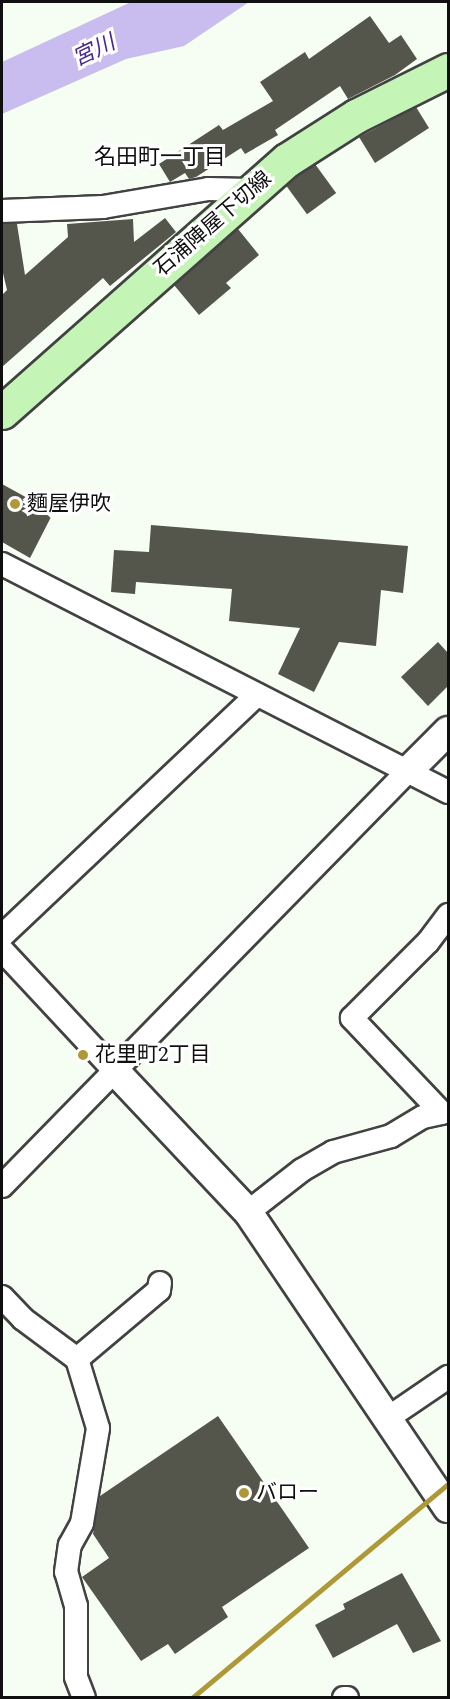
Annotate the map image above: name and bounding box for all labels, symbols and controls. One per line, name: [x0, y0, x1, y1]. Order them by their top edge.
water label: 宮川: [68, 29, 120, 73]
district label: 名田町一丁目: [94, 145, 226, 171]
street label: 石浦陣屋下切線: [149, 166, 277, 282]
place label: 麵屋伊吹: [27, 491, 111, 517]
marker: 麵屋伊吹: [8, 497, 22, 511]
place label: 花里町2丁目: [95, 1042, 210, 1068]
marker: 花里町2丁目: [76, 1048, 90, 1062]
place label: バロー: [256, 1480, 319, 1506]
marker: バロー: [237, 1486, 251, 1500]

